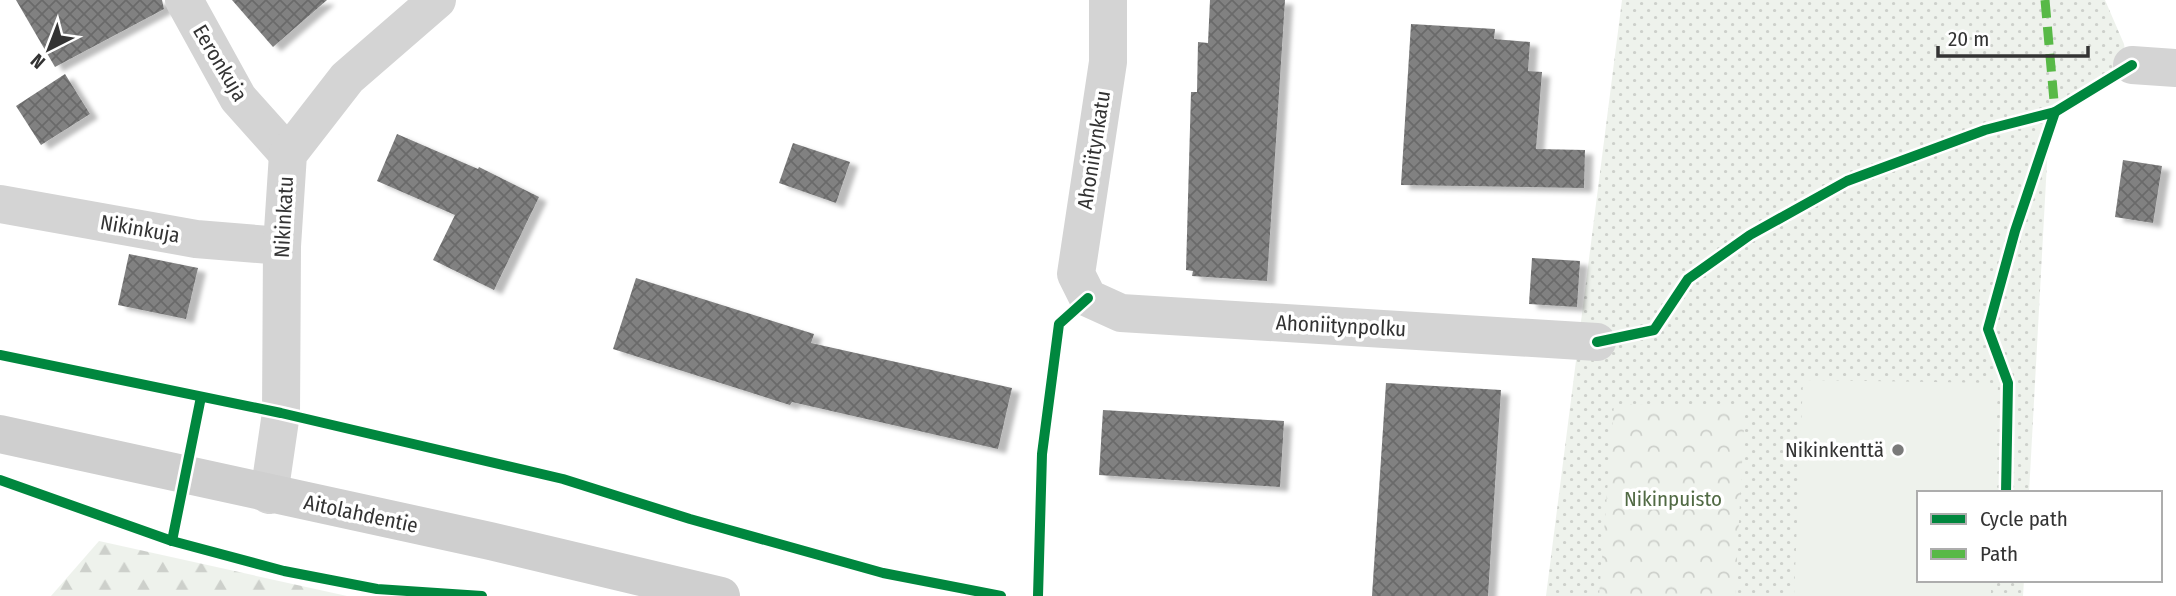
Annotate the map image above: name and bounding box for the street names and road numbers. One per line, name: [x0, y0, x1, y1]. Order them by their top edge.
street label: Eeronkuja: [187, 20, 253, 106]
street label: Ahoniitynkatu: [1072, 89, 1116, 211]
street label: Nikinkatu: [269, 175, 299, 259]
street label: Nikinkuja: [98, 209, 182, 249]
street label: Ahoniitynpolku: [1275, 310, 1407, 342]
street label: Aitolahdentie: [302, 489, 420, 539]

